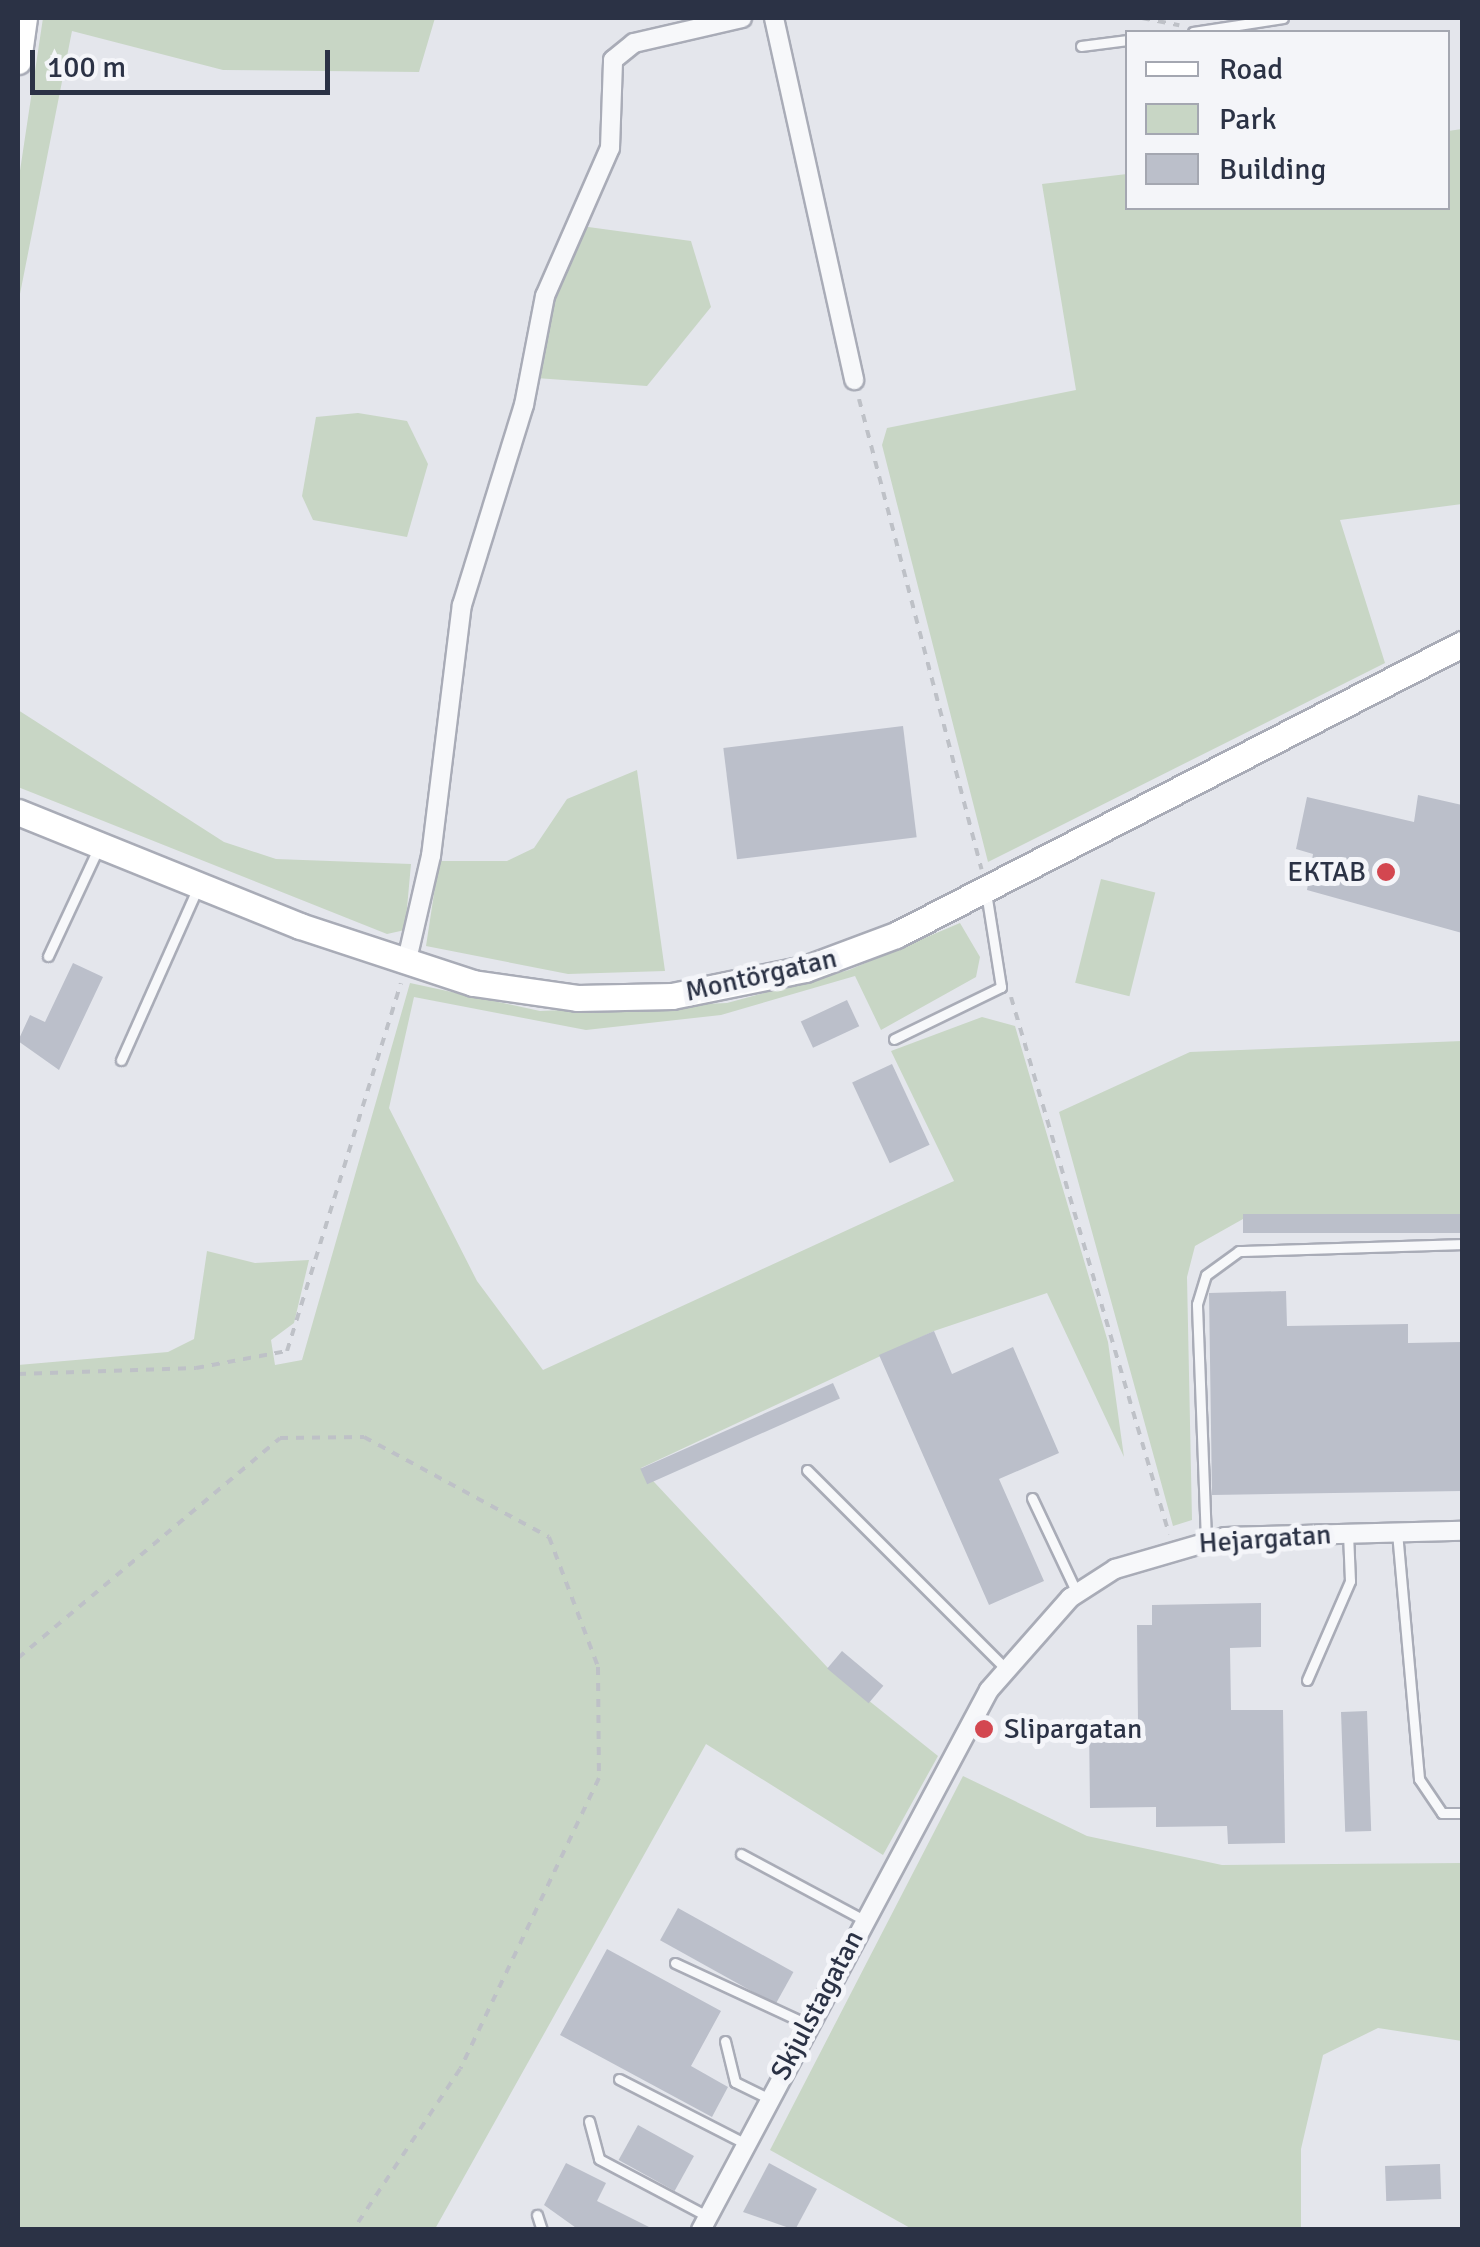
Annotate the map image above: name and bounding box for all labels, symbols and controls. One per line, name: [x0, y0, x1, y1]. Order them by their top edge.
scale bar: [35, 30, 335, 92]
legend: [1125, 30, 1450, 210]
text: 100 m: [47, 49, 126, 86]
text: Road: [1219, 51, 1283, 88]
text: Park: [1219, 101, 1277, 138]
text: Building: [1219, 151, 1326, 188]
place label: EKTAB: [1287, 855, 1366, 889]
marker: EKTAB: [1375, 861, 1397, 883]
street label: Montörgatan: [682, 941, 840, 1009]
street label: Hejargatan: [1198, 1518, 1332, 1560]
place label: Slipargatan: [1004, 1712, 1142, 1746]
marker: Slipargatan: [973, 1718, 995, 1740]
street label: Skjulstagatan: [763, 1924, 871, 2086]

